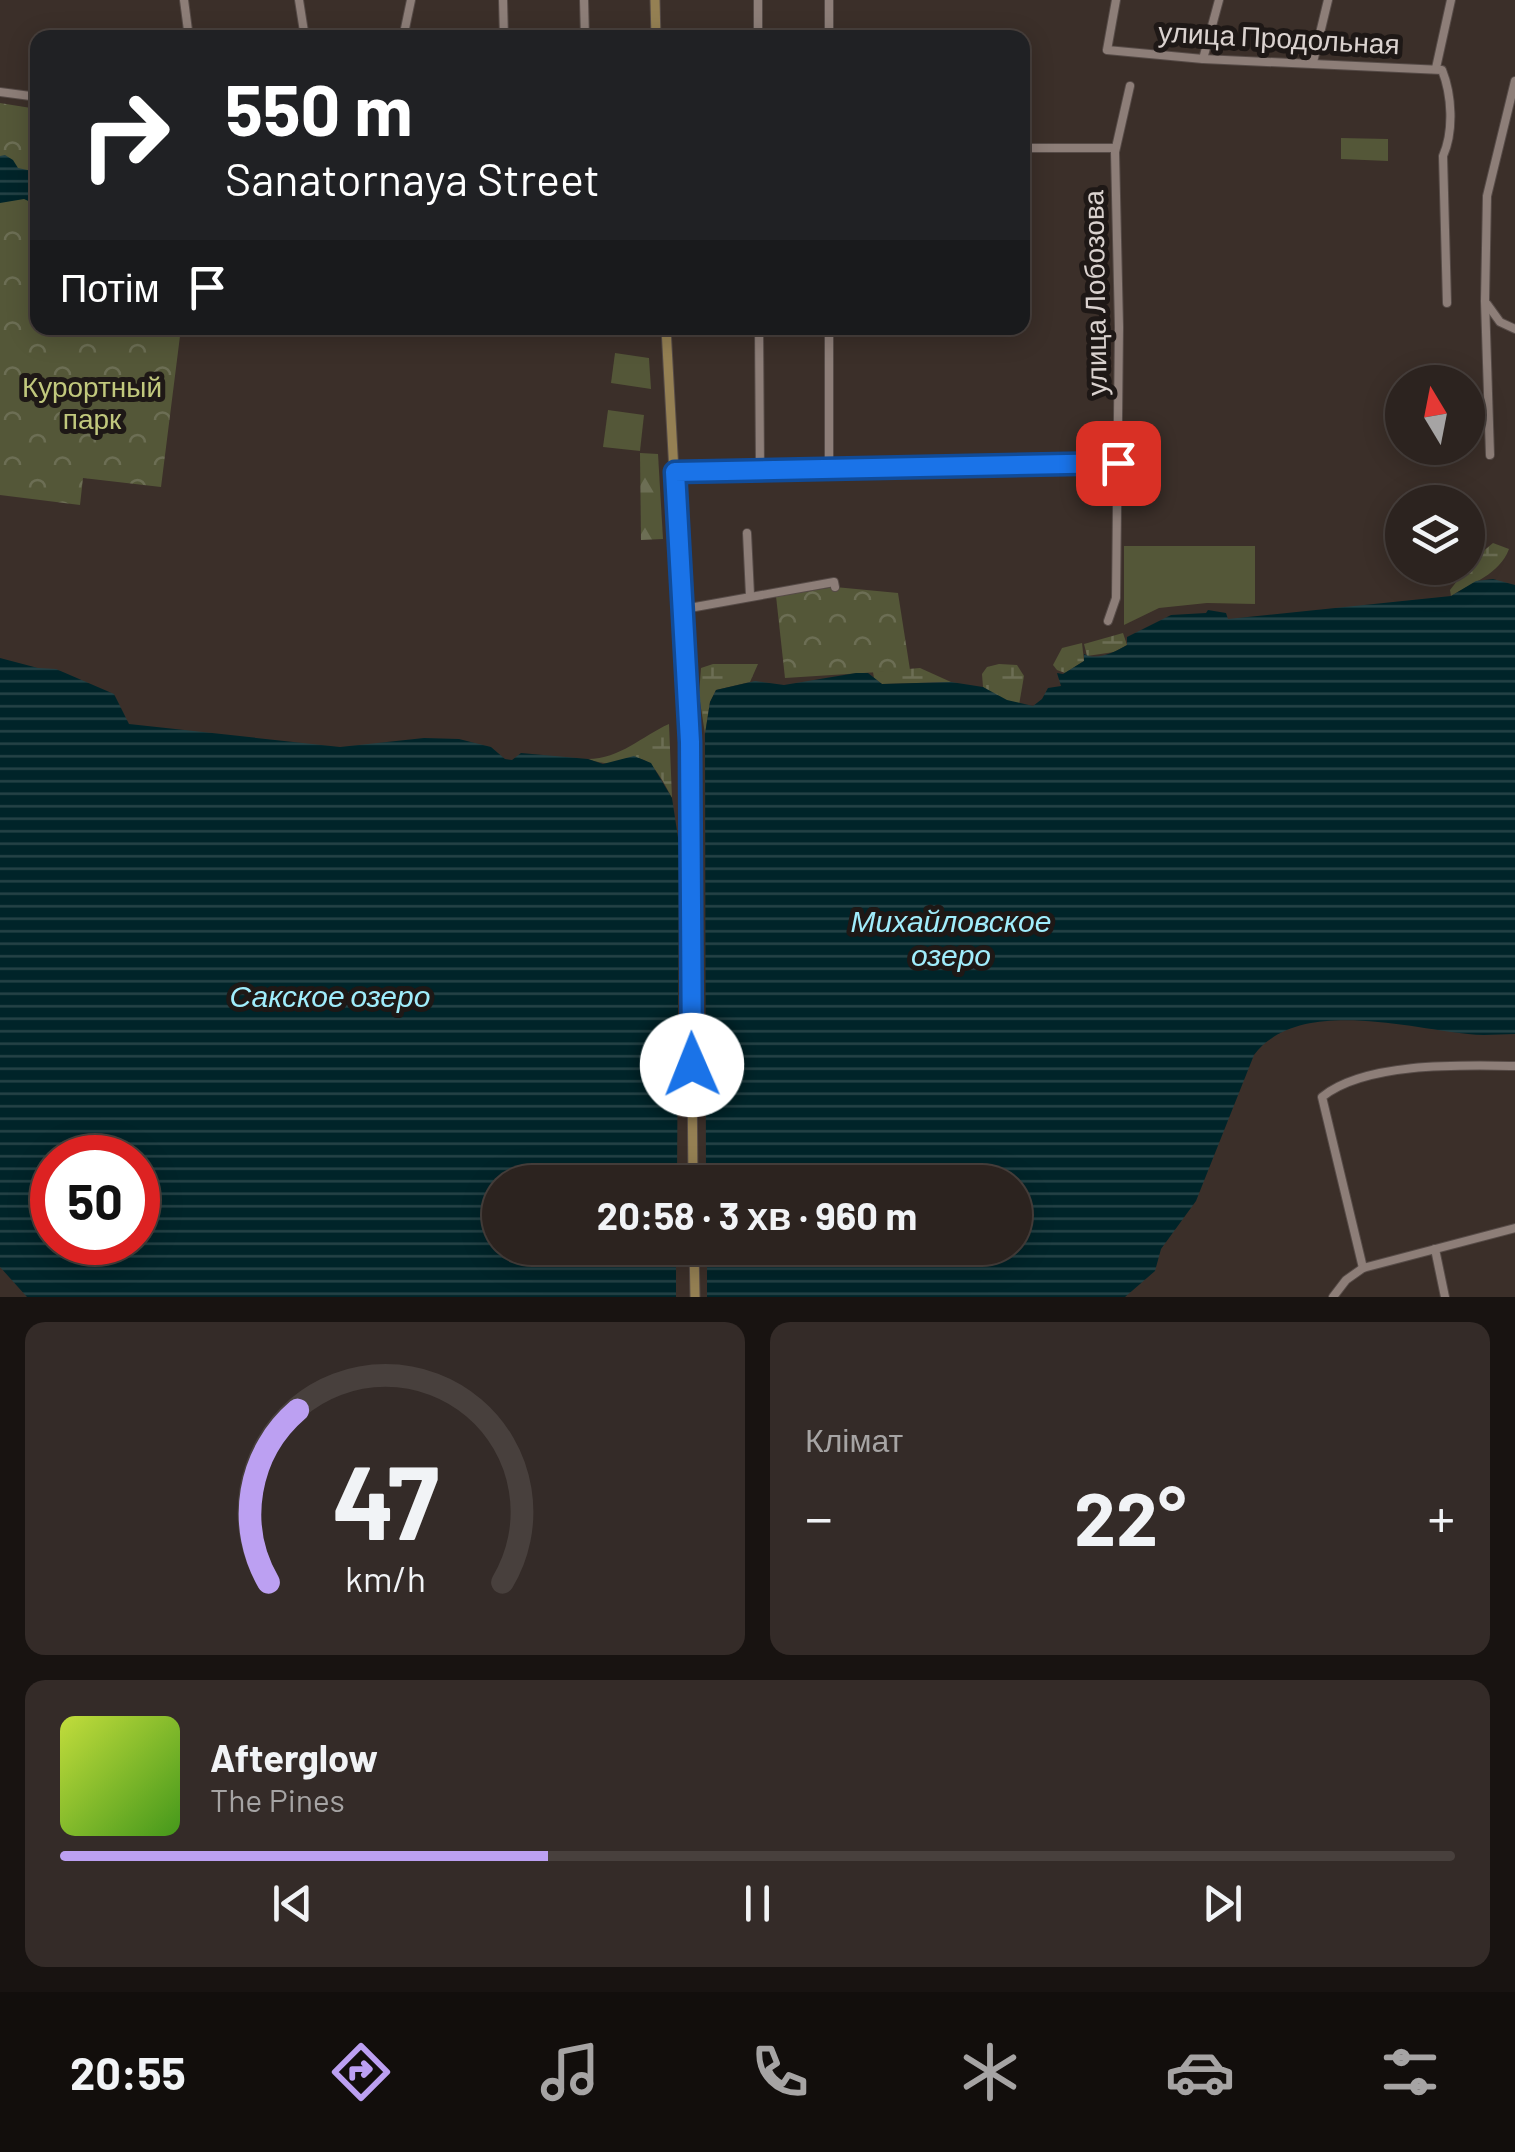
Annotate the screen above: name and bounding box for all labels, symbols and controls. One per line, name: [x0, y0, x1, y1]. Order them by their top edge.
street label: улица Продольная: [1158, 14, 1401, 60]
text: 550 m: [225, 66, 413, 150]
icon: right: [60, 70, 190, 200]
text: Sanatornaya Street: [225, 151, 600, 205]
street label: улица Лобозова: [1075, 189, 1113, 396]
icon: arrive: [180, 260, 235, 315]
text: Потім: [60, 264, 160, 310]
north arrow: [1385, 365, 1485, 465]
map controls: [1385, 365, 1485, 585]
park label: Курортный парк: [22, 369, 162, 435]
pin: [1076, 421, 1161, 506]
icon: arrive: [1091, 436, 1146, 491]
button: layers: [1385, 485, 1485, 585]
water label: Михайловское озеро: [851, 902, 1051, 972]
water label: Сакское озеро: [230, 977, 430, 1013]
position arrow: [640, 1013, 744, 1117]
speed limit sign: 50: [30, 1135, 160, 1265]
text: 20:58 · 3 хв · 960 m: [597, 1192, 917, 1238]
text: Клімат: [805, 1420, 903, 1458]
text: 47: [331, 1436, 439, 1561]
text: 22°: [1074, 1471, 1186, 1561]
text: −: [805, 1483, 833, 1549]
text: +: [1427, 1483, 1455, 1549]
text: km/h: [345, 1556, 425, 1599]
text: Afterglow: [210, 1734, 378, 1780]
text: The Pines: [210, 1780, 345, 1818]
icon: previous: [265, 1876, 320, 1931]
icon: pause: [730, 1876, 785, 1931]
icon: next: [1195, 1876, 1250, 1931]
icon: directions: [326, 2037, 396, 2107]
icon: music: [535, 2037, 605, 2107]
icon: phone: [745, 2037, 815, 2107]
icon: climate: [955, 2037, 1025, 2107]
icon: car: [1165, 2037, 1235, 2107]
icon: filters: [1375, 2037, 1445, 2107]
text: 20:55: [70, 2045, 186, 2099]

